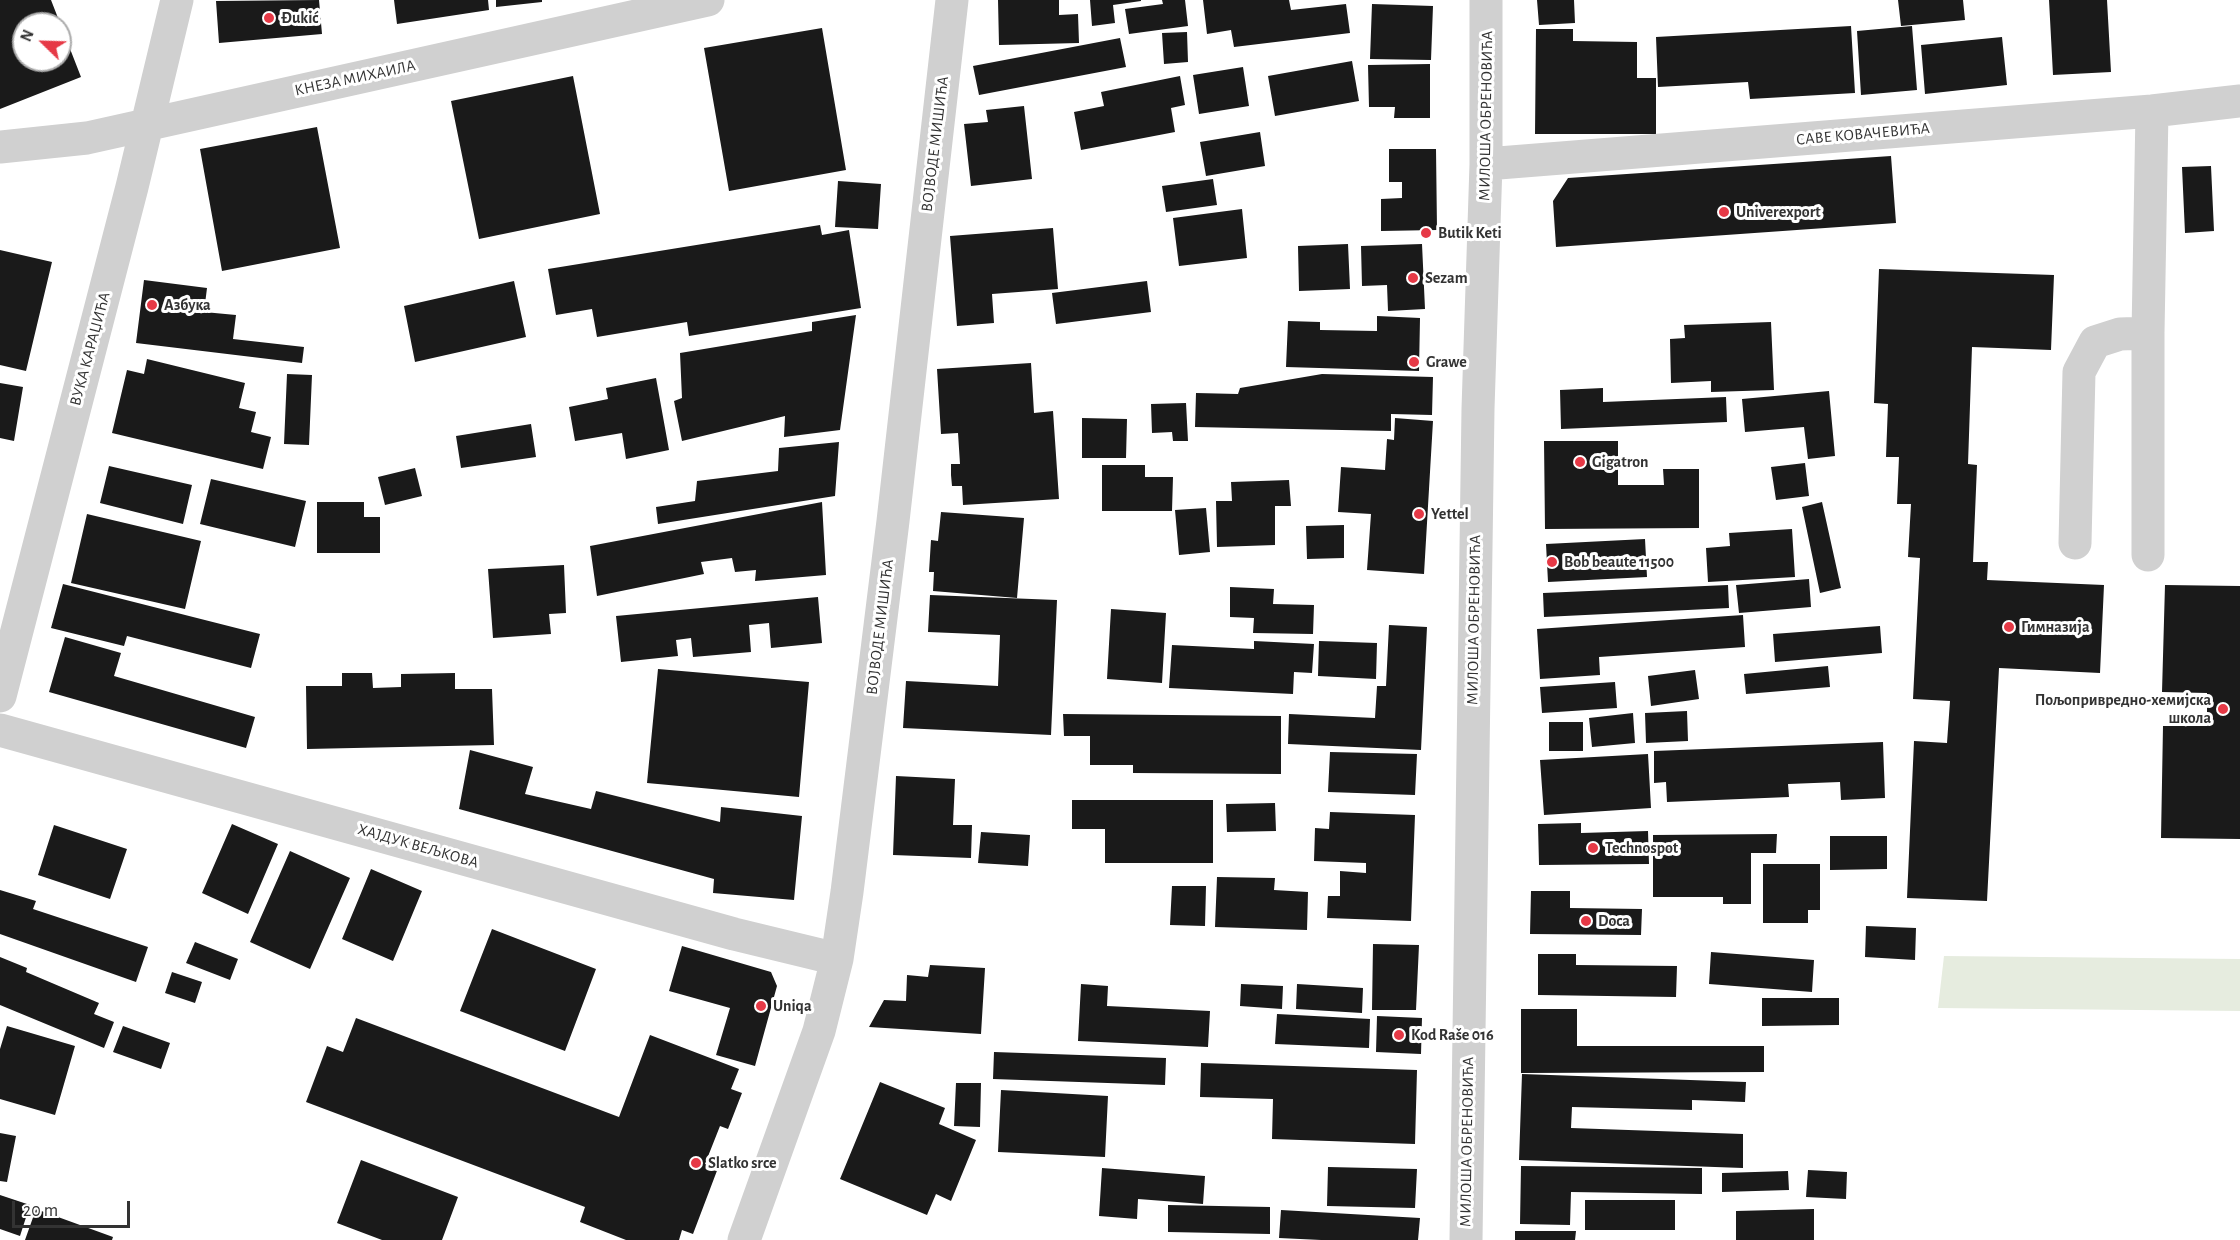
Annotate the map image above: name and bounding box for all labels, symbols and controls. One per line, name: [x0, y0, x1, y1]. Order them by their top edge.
place label: Đukić: [281, 8, 318, 28]
marker: Đukić: [262, 11, 276, 25]
north arrow: [12, 12, 72, 72]
text: N: [18, 28, 37, 44]
street label: МИЛОША ОБРЕНОВИЋА: [1475, 31, 1497, 201]
street label: КНЕЗА МИХАИЛА: [293, 56, 417, 100]
street label: ВОЈВОДЕ МИШИЋА: [917, 75, 953, 213]
street label: САВЕ КОВАЧЕВИЋА: [1795, 119, 1931, 149]
place label: Univerexport: [1736, 202, 1821, 222]
marker: Univerexport: [1717, 205, 1731, 219]
place label: Butik Keti: [1438, 223, 1502, 243]
marker: Butik Keti: [1419, 226, 1433, 240]
place label: Sezam: [1425, 268, 1468, 288]
marker: Sezam: [1406, 271, 1420, 285]
street label: ВУКА КАРАЏИЋА: [66, 290, 114, 408]
place label: Азбука: [164, 295, 211, 315]
marker: Азбука: [145, 298, 159, 312]
place label: Grawe: [1426, 352, 1467, 372]
marker: Grawe: [1407, 355, 1421, 369]
place label: Gigatron: [1592, 452, 1648, 472]
marker: Gigatron: [1573, 455, 1587, 469]
place label: Yettel: [1431, 504, 1469, 524]
marker: Yettel: [1412, 507, 1426, 521]
street label: МИЛОША ОБРЕНОВИЋА: [1463, 535, 1485, 705]
place label: Bob beaute 11500: [1564, 552, 1674, 572]
marker: Bob beaute 11500: [1545, 555, 1559, 569]
street label: ВОЈВОДЕ МИШИЋА: [862, 558, 898, 696]
place label: Гимназија: [2021, 617, 2089, 637]
marker: Гимназија: [2002, 620, 2016, 634]
place label: Пољопривредно-хемијска школа: [2035, 690, 2211, 728]
marker: Пољопривредно-хемијска школа: [2216, 702, 2230, 716]
street label: ХАЈДУК ВЕЉКОВА: [355, 820, 481, 872]
place label: Technospot: [1605, 838, 1678, 858]
marker: Technospot: [1586, 841, 1600, 855]
place label: Doca: [1598, 911, 1630, 931]
marker: Doca: [1579, 914, 1593, 928]
place label: Uniqa: [773, 996, 812, 1016]
marker: Uniqa: [754, 999, 768, 1013]
place label: Kod Raše 016: [1411, 1025, 1494, 1045]
marker: Kod Raše 016: [1392, 1028, 1406, 1042]
street label: МИЛОША ОБРЕНОВИЋА: [1456, 1057, 1478, 1227]
place label: Slatko srce: [708, 1153, 777, 1173]
marker: Slatko srce: [689, 1156, 703, 1170]
scale bar: [15, 1189, 134, 1227]
text: 20 m: [23, 1202, 58, 1220]

